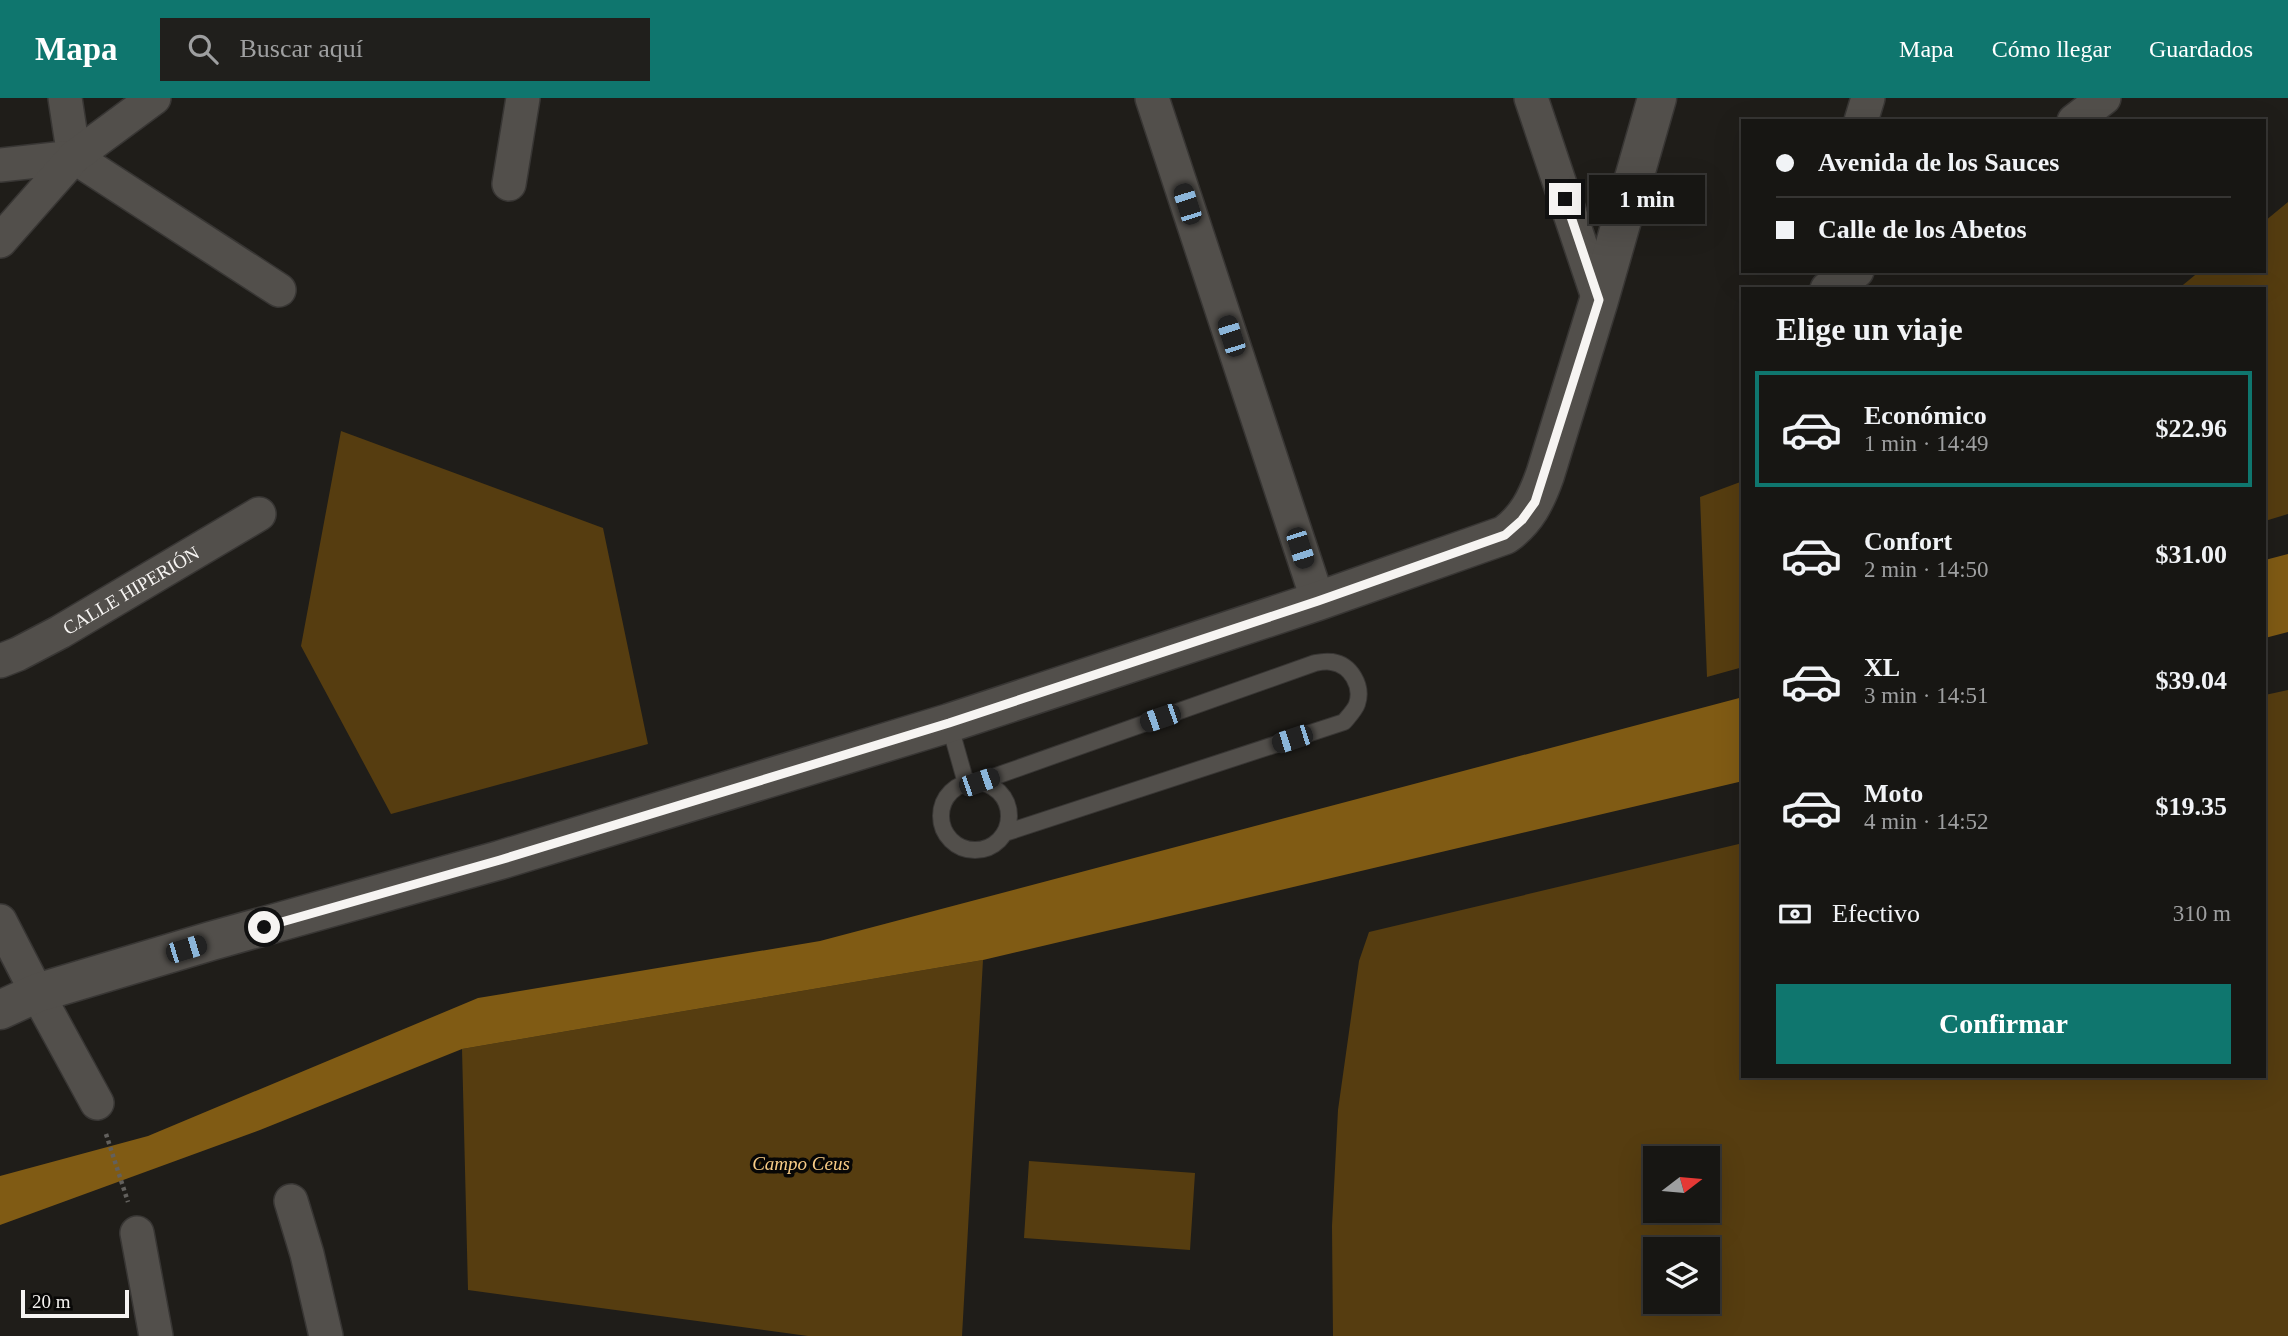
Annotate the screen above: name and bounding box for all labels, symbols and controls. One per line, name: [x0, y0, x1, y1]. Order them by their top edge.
search box: [160, 18, 650, 81]
icon: search: [184, 30, 222, 68]
text: Mapa: [35, 31, 118, 67]
text: Buscar aquí: [240, 34, 363, 63]
text: Mapa: [1899, 36, 1954, 62]
text: Cómo llegar: [1992, 36, 2111, 62]
text: Guardados: [2149, 36, 2253, 62]
text: Avenida de los Sauces: [1818, 148, 2060, 177]
callout: 1 min: [1590, 174, 1705, 224]
car: [1171, 181, 1204, 227]
route end: [1549, 183, 1581, 215]
text: 1 min: [1619, 187, 1675, 212]
text: Calle de los Abetos: [1818, 215, 2027, 244]
text: Elige un viaje: [1776, 311, 1963, 347]
car: [1215, 313, 1248, 359]
icon: car: [1780, 398, 1843, 461]
text: Económico: [1864, 401, 1987, 430]
text: $22.96: [2156, 414, 2227, 443]
text: 1 min · 14:49: [1864, 431, 1989, 456]
icon: car: [1780, 524, 1843, 587]
car: [1284, 525, 1317, 571]
text: Confort: [1864, 527, 1952, 556]
text: $31.00: [2156, 540, 2227, 569]
street label: CALLE HIPERIÓN: [59, 542, 203, 639]
text: 2 min · 14:50: [1864, 557, 1989, 582]
icon: car: [1780, 650, 1843, 713]
text: XL: [1864, 653, 1900, 682]
text: $39.04: [2156, 666, 2227, 695]
text: 3 min · 14:51: [1864, 683, 1989, 708]
car: [1137, 701, 1184, 735]
car: [1269, 723, 1316, 755]
car: [956, 765, 1003, 799]
icon: car: [1780, 776, 1843, 839]
text: Moto: [1864, 779, 1923, 808]
text: $19.35: [2156, 792, 2227, 821]
text: 4 min · 14:52: [1864, 809, 1989, 834]
icon: cash: [1776, 895, 1814, 933]
text: Efectivo: [1832, 899, 1920, 928]
text: 310 m: [2173, 901, 2231, 926]
route start: [248, 911, 280, 943]
car: [163, 933, 210, 965]
button: Confirmar: [1776, 984, 2231, 1064]
north arrow: [1643, 1146, 1720, 1223]
map controls: [1643, 1146, 1720, 1314]
park label: Campo Ceus: [752, 1153, 850, 1174]
button: layers: [1643, 1237, 1720, 1314]
scale bar: [21, 1287, 130, 1319]
text: 20 m: [32, 1291, 71, 1312]

